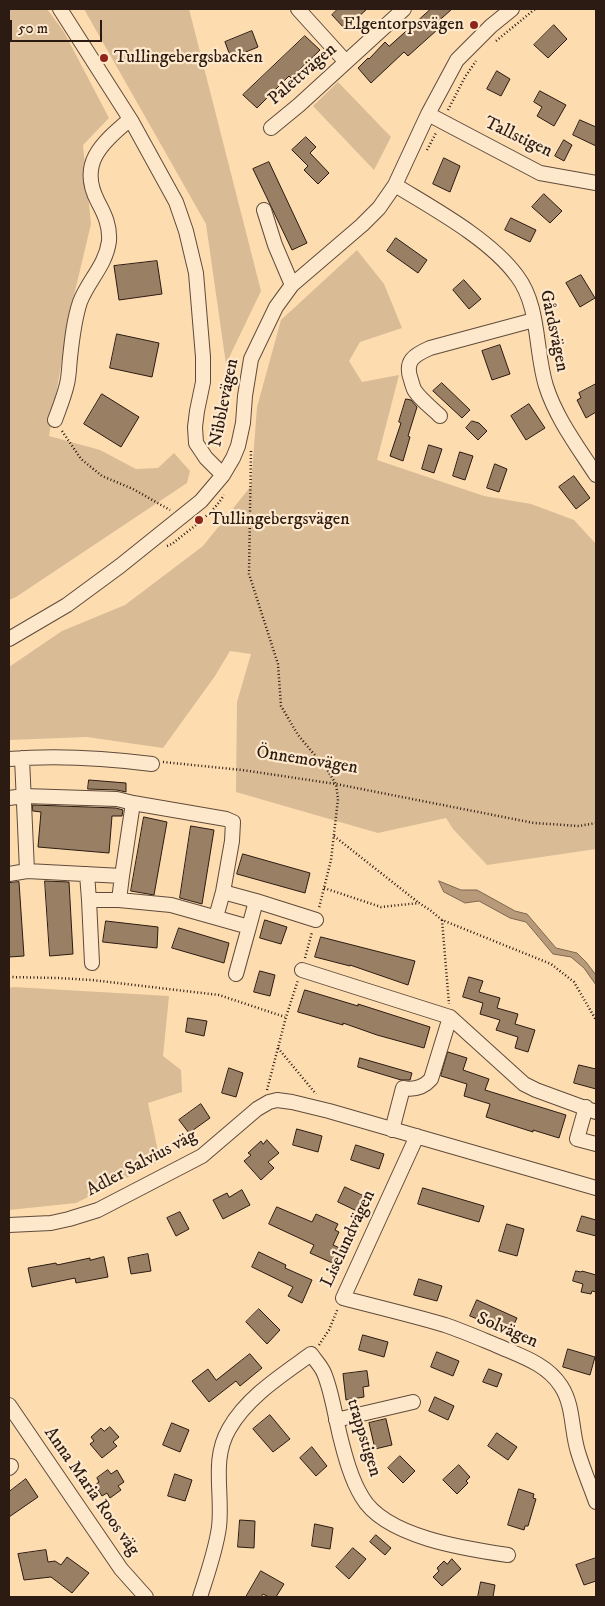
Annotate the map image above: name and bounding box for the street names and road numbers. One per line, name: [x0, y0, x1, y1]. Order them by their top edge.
street label: Palettvägen: [264, 39, 342, 111]
street label: Tallstigen: [481, 113, 555, 163]
street label: Gårdsvägen: [534, 288, 572, 374]
street label: Nibblevägen: [206, 357, 244, 449]
street label: Önnemovägen: [255, 742, 359, 780]
street label: Adler Salvius väg: [83, 1126, 201, 1202]
street label: Liselundvägen: [317, 1187, 381, 1291]
street label: Solvägen: [473, 1308, 541, 1354]
street label: trappstigen: [341, 1396, 385, 1480]
street label: Anna Maria Roos väg: [38, 1423, 144, 1561]

